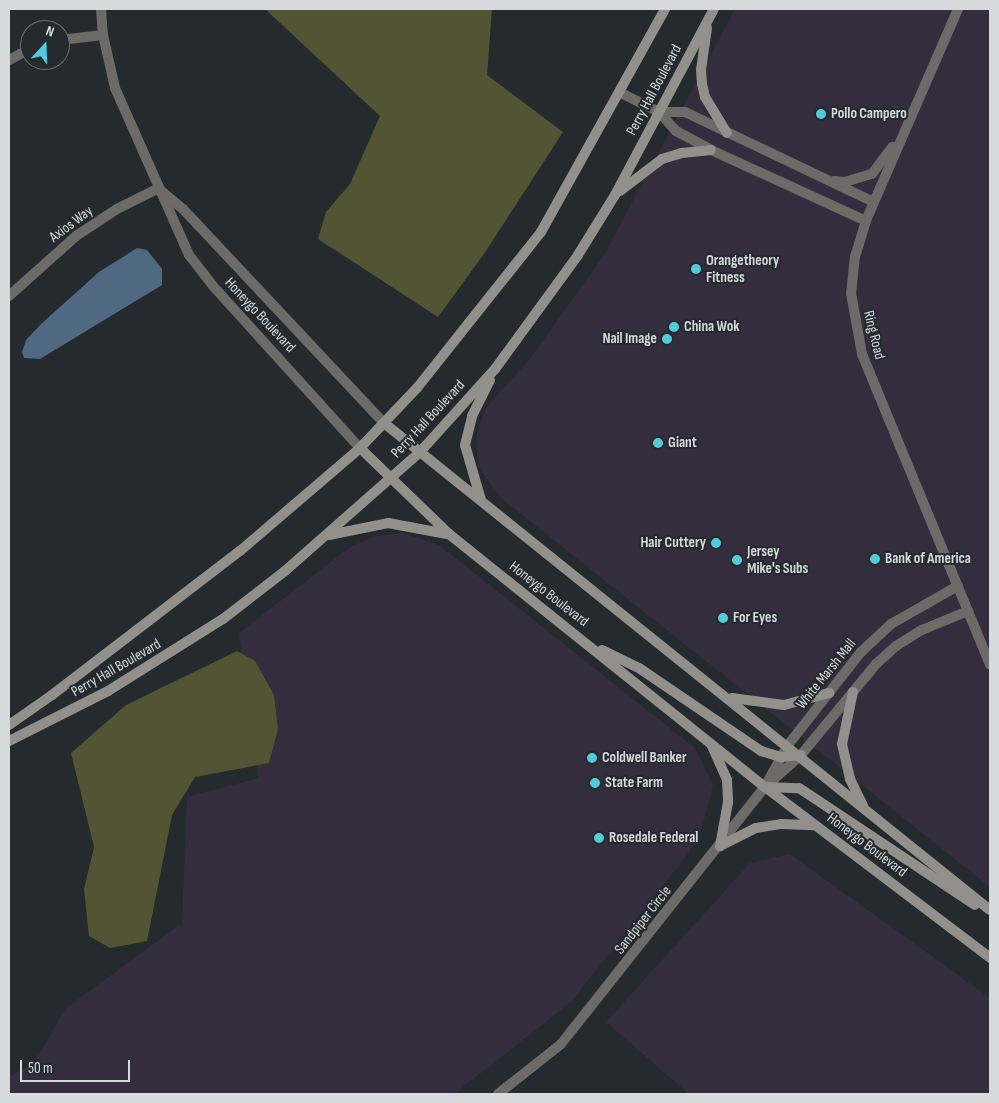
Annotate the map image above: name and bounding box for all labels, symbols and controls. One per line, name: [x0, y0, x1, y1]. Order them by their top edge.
north arrow: [20, 20, 70, 70]
text: N: [44, 22, 56, 41]
street label: Perry Hall Boulevard: [623, 42, 685, 138]
place label: Pollo Campero: [831, 105, 907, 123]
marker: Pollo Campero: [815, 108, 827, 120]
street label: Axios Way: [46, 202, 96, 246]
place label: Orangetheory Fitness: [706, 251, 779, 286]
marker: Orangetheory Fitness: [690, 263, 702, 275]
street label: Honeygo Boulevard: [221, 274, 299, 356]
street label: Ring Road: [859, 309, 889, 361]
place label: China Wok: [684, 318, 740, 336]
marker: China Wok: [668, 321, 680, 333]
place label: Nail Image: [602, 330, 657, 348]
marker: Nail Image: [661, 333, 673, 345]
street label: Perry Hall Boulevard: [387, 376, 469, 462]
place label: Giant: [668, 434, 697, 452]
marker: Giant: [652, 437, 664, 449]
place label: Hair Cuttery: [640, 534, 706, 552]
marker: Hair Cuttery: [710, 537, 722, 549]
place label: Jersey Mike's Subs: [747, 542, 808, 577]
place label: Bank of America: [885, 550, 971, 568]
marker: Bank of America: [869, 553, 881, 565]
marker: Jersey Mike's Subs: [731, 554, 743, 566]
street label: Honeygo Boulevard: [506, 557, 592, 631]
place label: For Eyes: [733, 609, 777, 627]
marker: For Eyes: [717, 612, 729, 624]
street label: Perry Hall Boulevard: [68, 635, 164, 701]
street label: White Marsh Mall: [792, 635, 860, 713]
place label: Coldwell Banker: [602, 749, 687, 767]
marker: Coldwell Banker: [586, 752, 598, 764]
place label: State Farm: [605, 774, 663, 792]
marker: State Farm: [589, 777, 601, 789]
street label: Honeygo Boulevard: [823, 809, 911, 881]
place label: Rosedale Federal: [609, 829, 698, 847]
marker: Rosedale Federal: [593, 832, 605, 844]
street label: Sandpiper Circle: [611, 882, 675, 958]
scale bar: [22, 1050, 132, 1082]
text: 50 m: [28, 1059, 53, 1078]

